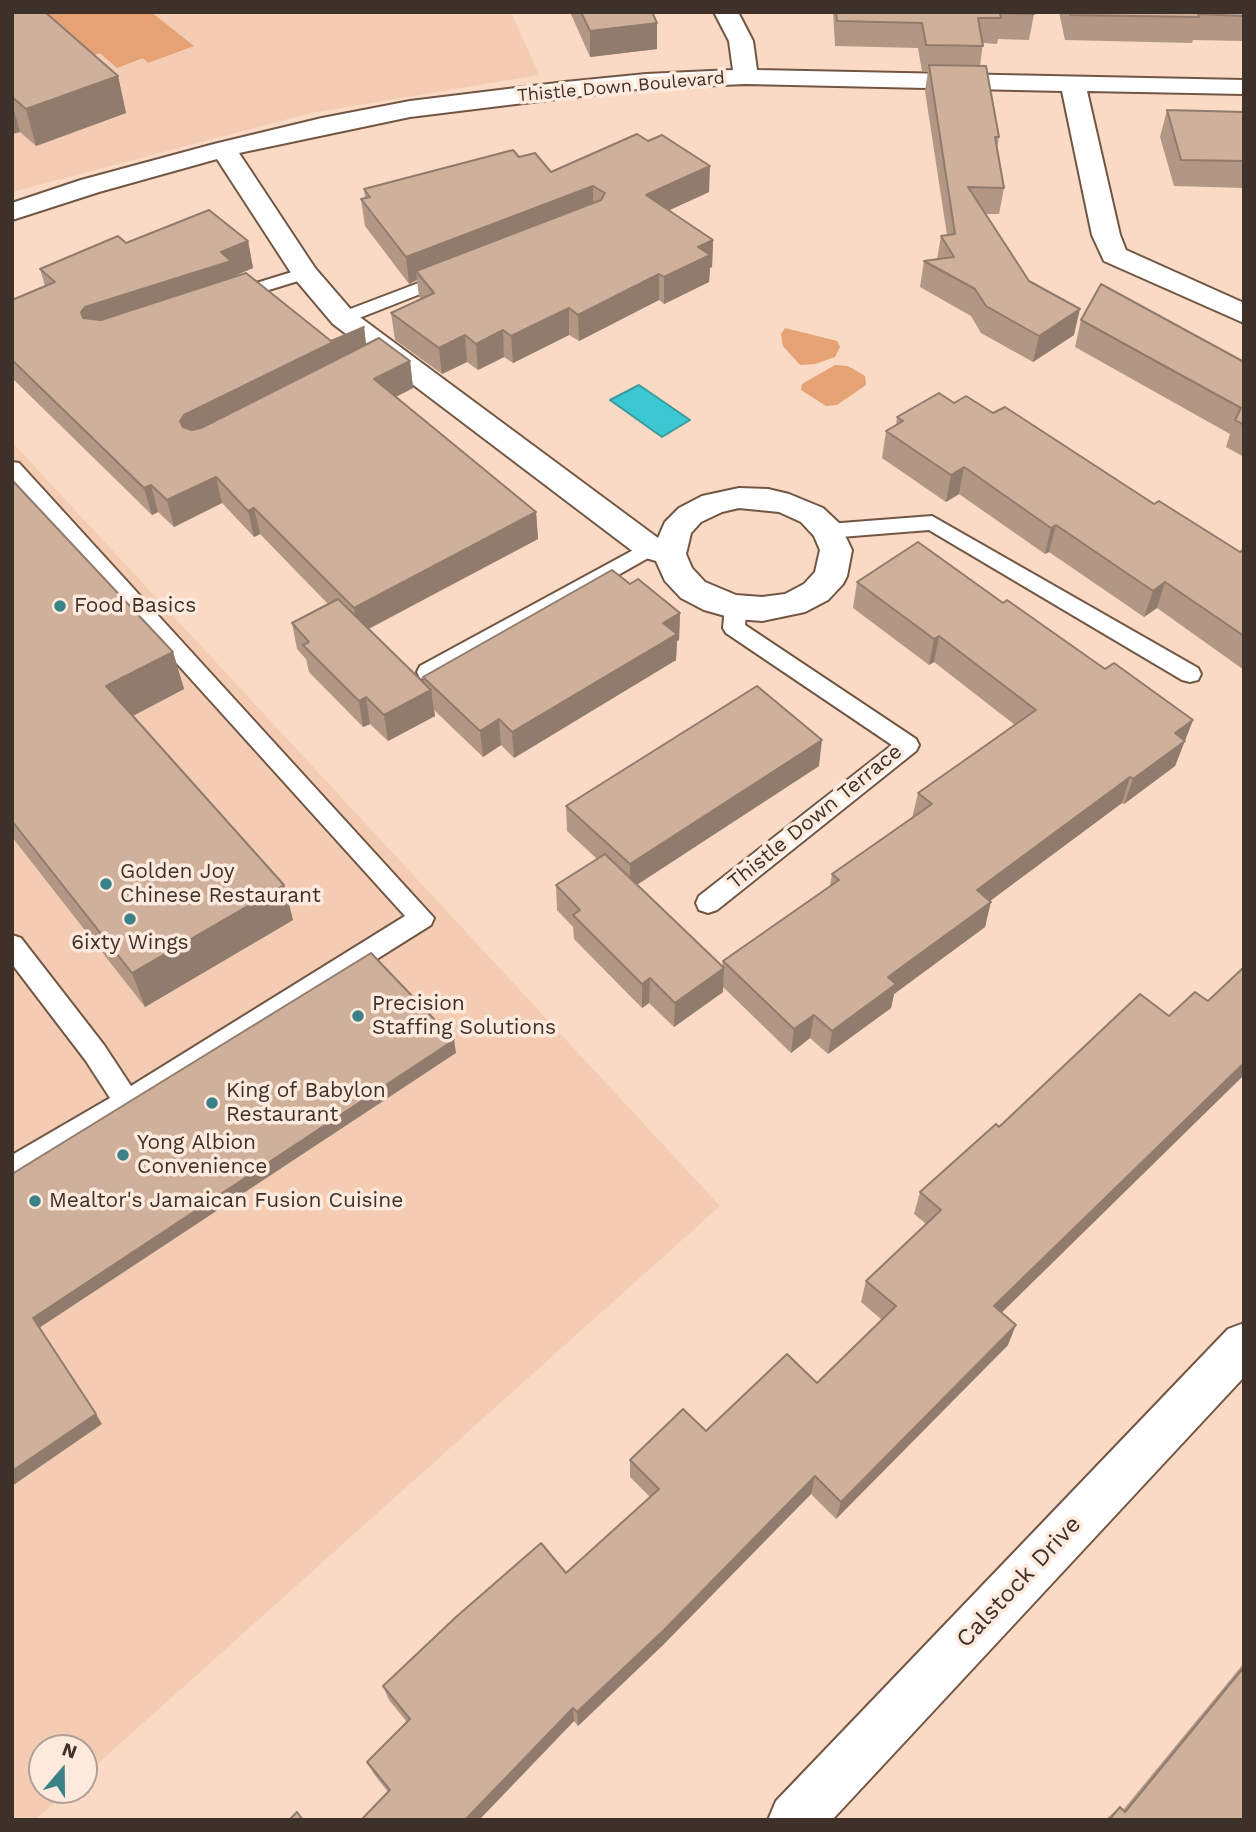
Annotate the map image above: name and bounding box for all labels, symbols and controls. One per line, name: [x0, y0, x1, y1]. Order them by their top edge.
street label: Thistle Down Boulevard: [516, 67, 726, 107]
place label: Food Basics: [74, 593, 196, 619]
marker: Food Basics: [52, 598, 68, 614]
street label: Thistle Down Terrace: [723, 739, 907, 895]
place label: Golden Joy Chinese Restaurant: [120, 859, 321, 909]
marker: Golden Joy Chinese Restaurant: [98, 876, 114, 892]
marker: 6ixty Wings: [122, 911, 138, 927]
place label: 6ixty Wings: [71, 930, 189, 956]
place label: Precision Staffing Solutions: [372, 991, 556, 1041]
marker: Precision Staffing Solutions: [350, 1008, 366, 1024]
place label: King of Babylon Restaurant: [226, 1078, 386, 1128]
marker: King of Babylon Restaurant: [204, 1095, 220, 1111]
place label: Yong Albion Convenience: [137, 1130, 267, 1180]
marker: Yong Albion Convenience: [115, 1147, 131, 1163]
place label: Mealtor's Jamaican Fusion Cuisine: [49, 1188, 403, 1214]
marker: Mealtor's Jamaican Fusion Cuisine: [27, 1193, 43, 1209]
street label: Calstock Drive: [951, 1510, 1087, 1654]
north arrow: [28, 1734, 98, 1804]
text: N: [59, 1737, 80, 1764]

